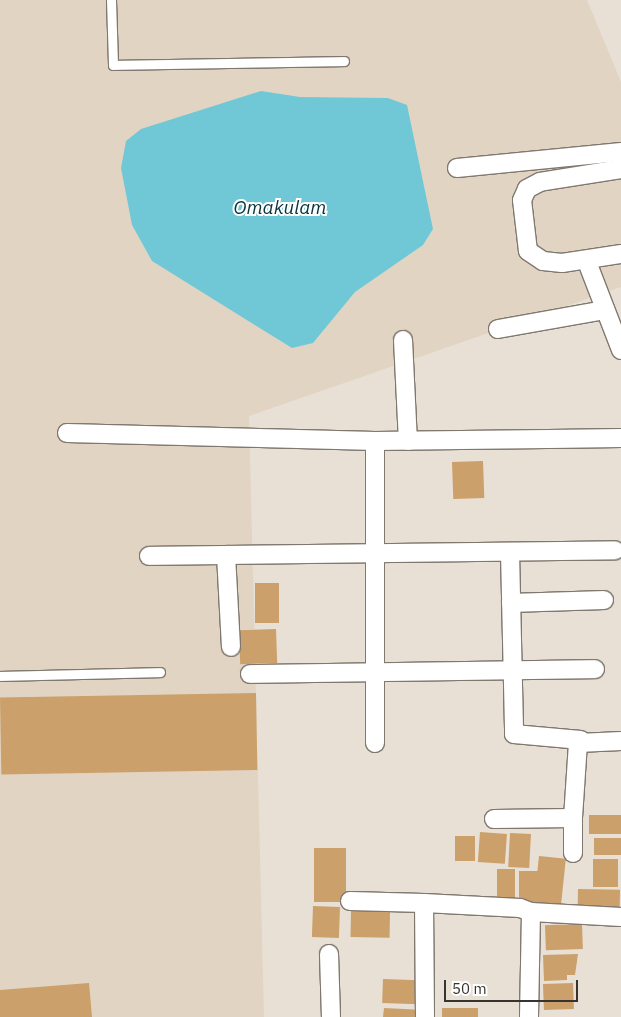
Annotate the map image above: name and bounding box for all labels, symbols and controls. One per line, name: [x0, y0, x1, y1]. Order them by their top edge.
water label: Omakulam: [234, 197, 326, 219]
scale bar: [446, 970, 580, 1002]
text: 50 m: [452, 979, 487, 998]

